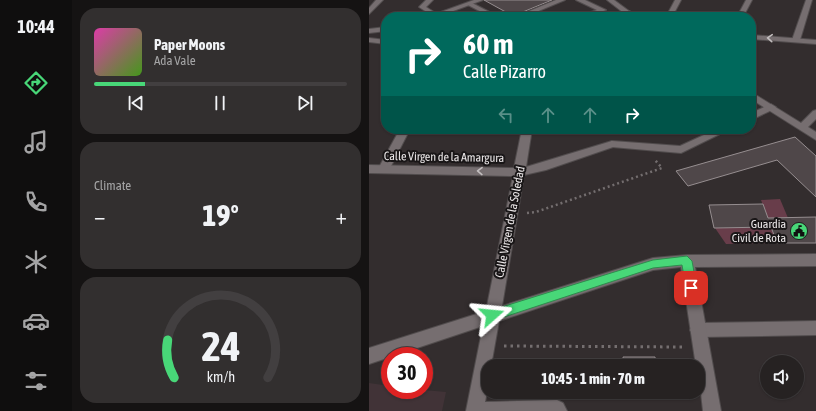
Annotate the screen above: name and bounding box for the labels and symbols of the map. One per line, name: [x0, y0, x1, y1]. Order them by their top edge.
one-way arrow: [767, 34, 773, 43]
street label: Calle Virgen de la Amargura: [384, 149, 504, 165]
street label: Calle Virgen de la Soledad: [492, 165, 528, 279]
one-way arrow: [477, 167, 483, 175]
place label: Guardia Civil de Rota: [732, 217, 786, 245]
public building icon: Guardia Civil de Rota: [789, 221, 809, 241]
pin: [674, 271, 708, 305]
position arrow: [471, 294, 513, 336]
speed limit sign: 30: [381, 347, 433, 399]

